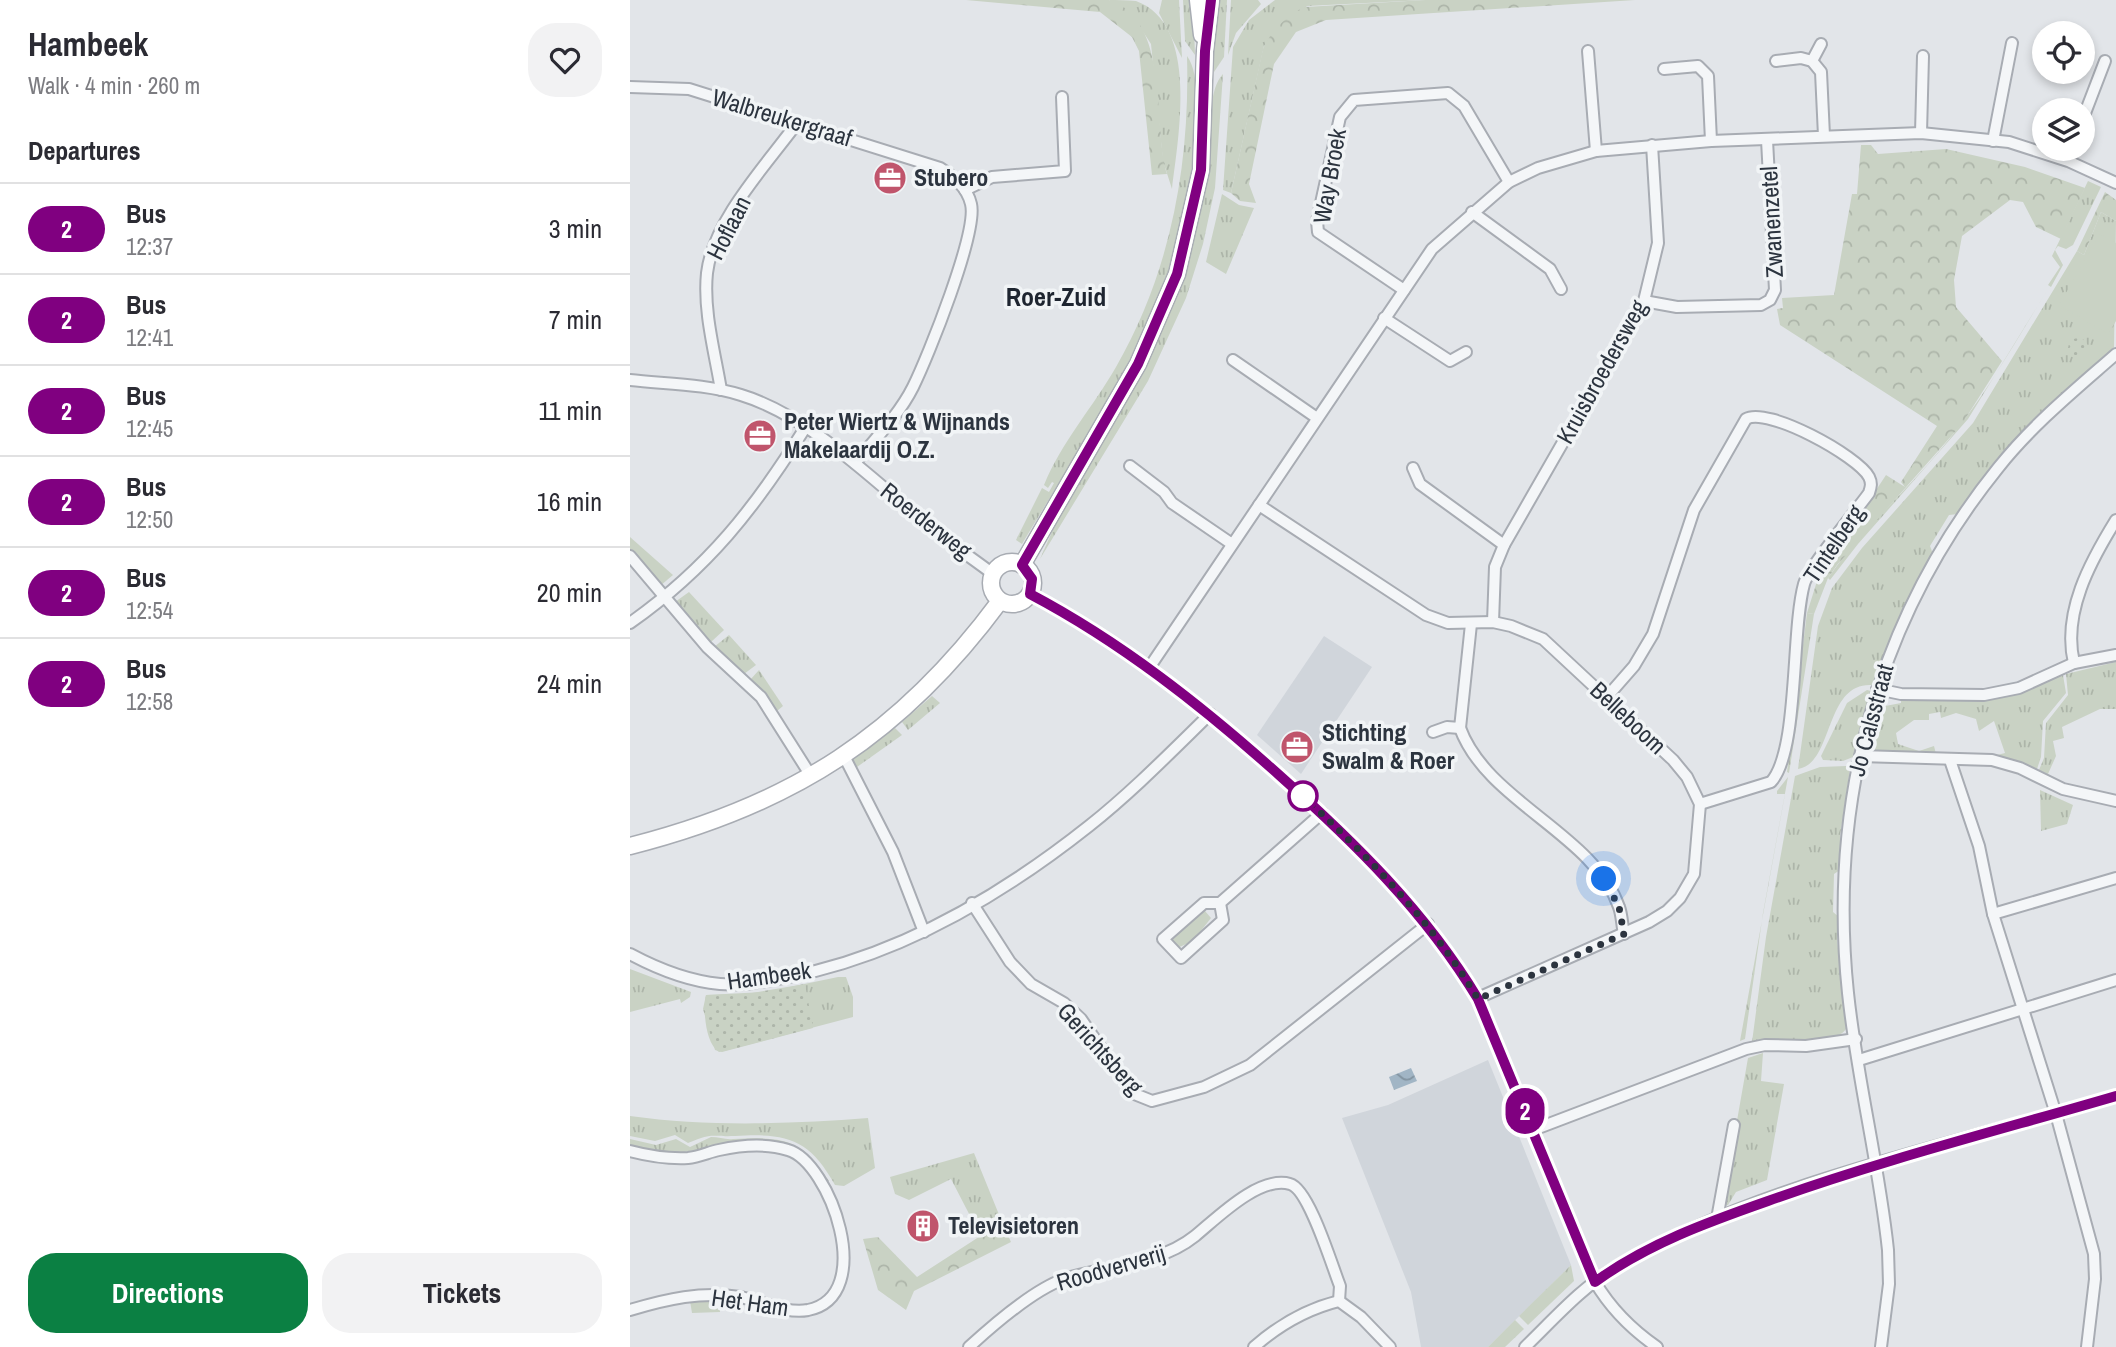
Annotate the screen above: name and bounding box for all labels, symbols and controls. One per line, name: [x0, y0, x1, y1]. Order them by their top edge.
map controls: [2032, 21, 2095, 161]
button: locate: [2032, 21, 2095, 84]
text: Hambeek: [28, 22, 148, 66]
button: heart: [528, 23, 602, 97]
text: Walk · 4 min · 260 m: [28, 70, 200, 101]
street label: Walbreukergraaf: [708, 81, 857, 154]
button: layers: [2032, 98, 2095, 161]
street label: Way Broek: [1305, 126, 1353, 226]
text: Departures: [28, 133, 141, 168]
office icon: Stubero: [871, 159, 909, 197]
place label: Stubero: [914, 161, 988, 193]
street label: Zwanenzetel: [1752, 166, 1790, 279]
street label: Hoflaan: [698, 190, 758, 265]
text: Bus: [126, 196, 166, 231]
text: 3 min: [549, 211, 602, 246]
text: 2: [61, 213, 72, 245]
text: 12:37: [126, 231, 173, 262]
district label: Roer-Zuid: [1006, 279, 1106, 314]
text: Bus: [126, 287, 166, 322]
street label: Kruisbroedersweg: [1548, 294, 1654, 449]
text: 7 min: [549, 302, 602, 337]
text: 2: [61, 304, 72, 336]
text: 12:41: [126, 322, 173, 353]
text: Bus: [126, 378, 166, 413]
text: 11 min: [538, 393, 602, 428]
text: 2: [61, 395, 72, 427]
place label: Peter Wiertz & Wijnands Makelaardij O.Z.: [784, 405, 1010, 465]
text: 12:45: [126, 413, 173, 444]
office icon: Peter Wiertz & Wijnands Makelaardij O.Z.: [741, 417, 779, 455]
text: Bus: [126, 469, 166, 504]
street label: Roerderweg: [875, 475, 979, 566]
text: 16 min: [537, 484, 602, 519]
text: 2: [61, 486, 72, 518]
street label: Tintelberg: [1795, 498, 1871, 589]
text: 12:50: [126, 504, 173, 535]
text: Bus: [126, 560, 166, 595]
text: 20 min: [537, 575, 602, 610]
text: 2: [61, 577, 72, 609]
text: 12:54: [126, 595, 173, 626]
text: Bus: [126, 651, 166, 686]
street label: Jo Calsstraat: [1840, 660, 1900, 779]
text: 24 min: [537, 666, 602, 701]
text: 2: [61, 668, 72, 700]
street label: Belleboom: [1584, 674, 1674, 761]
text: 12:58: [126, 686, 173, 717]
place label: Stichting Swalm & Roer: [1322, 716, 1455, 776]
office icon: Stichting Swalm & Roer: [1278, 728, 1316, 766]
unlabelled marker: [1288, 781, 1318, 811]
your location: [1586, 861, 1621, 896]
street label: Hambeek: [725, 953, 813, 997]
street label: Gerichtsberg: [1051, 995, 1151, 1101]
line badge: 2: [1502, 1088, 1548, 1134]
text: 2: [1520, 1095, 1530, 1127]
building icon: Televisietoren: [904, 1207, 942, 1245]
place label: Televisietoren: [948, 1209, 1079, 1241]
street label: Roodververij: [1053, 1236, 1169, 1298]
button: Directions: [28, 1253, 308, 1333]
button: Tickets: [322, 1253, 602, 1333]
street label: Het Ham: [709, 1281, 791, 1323]

